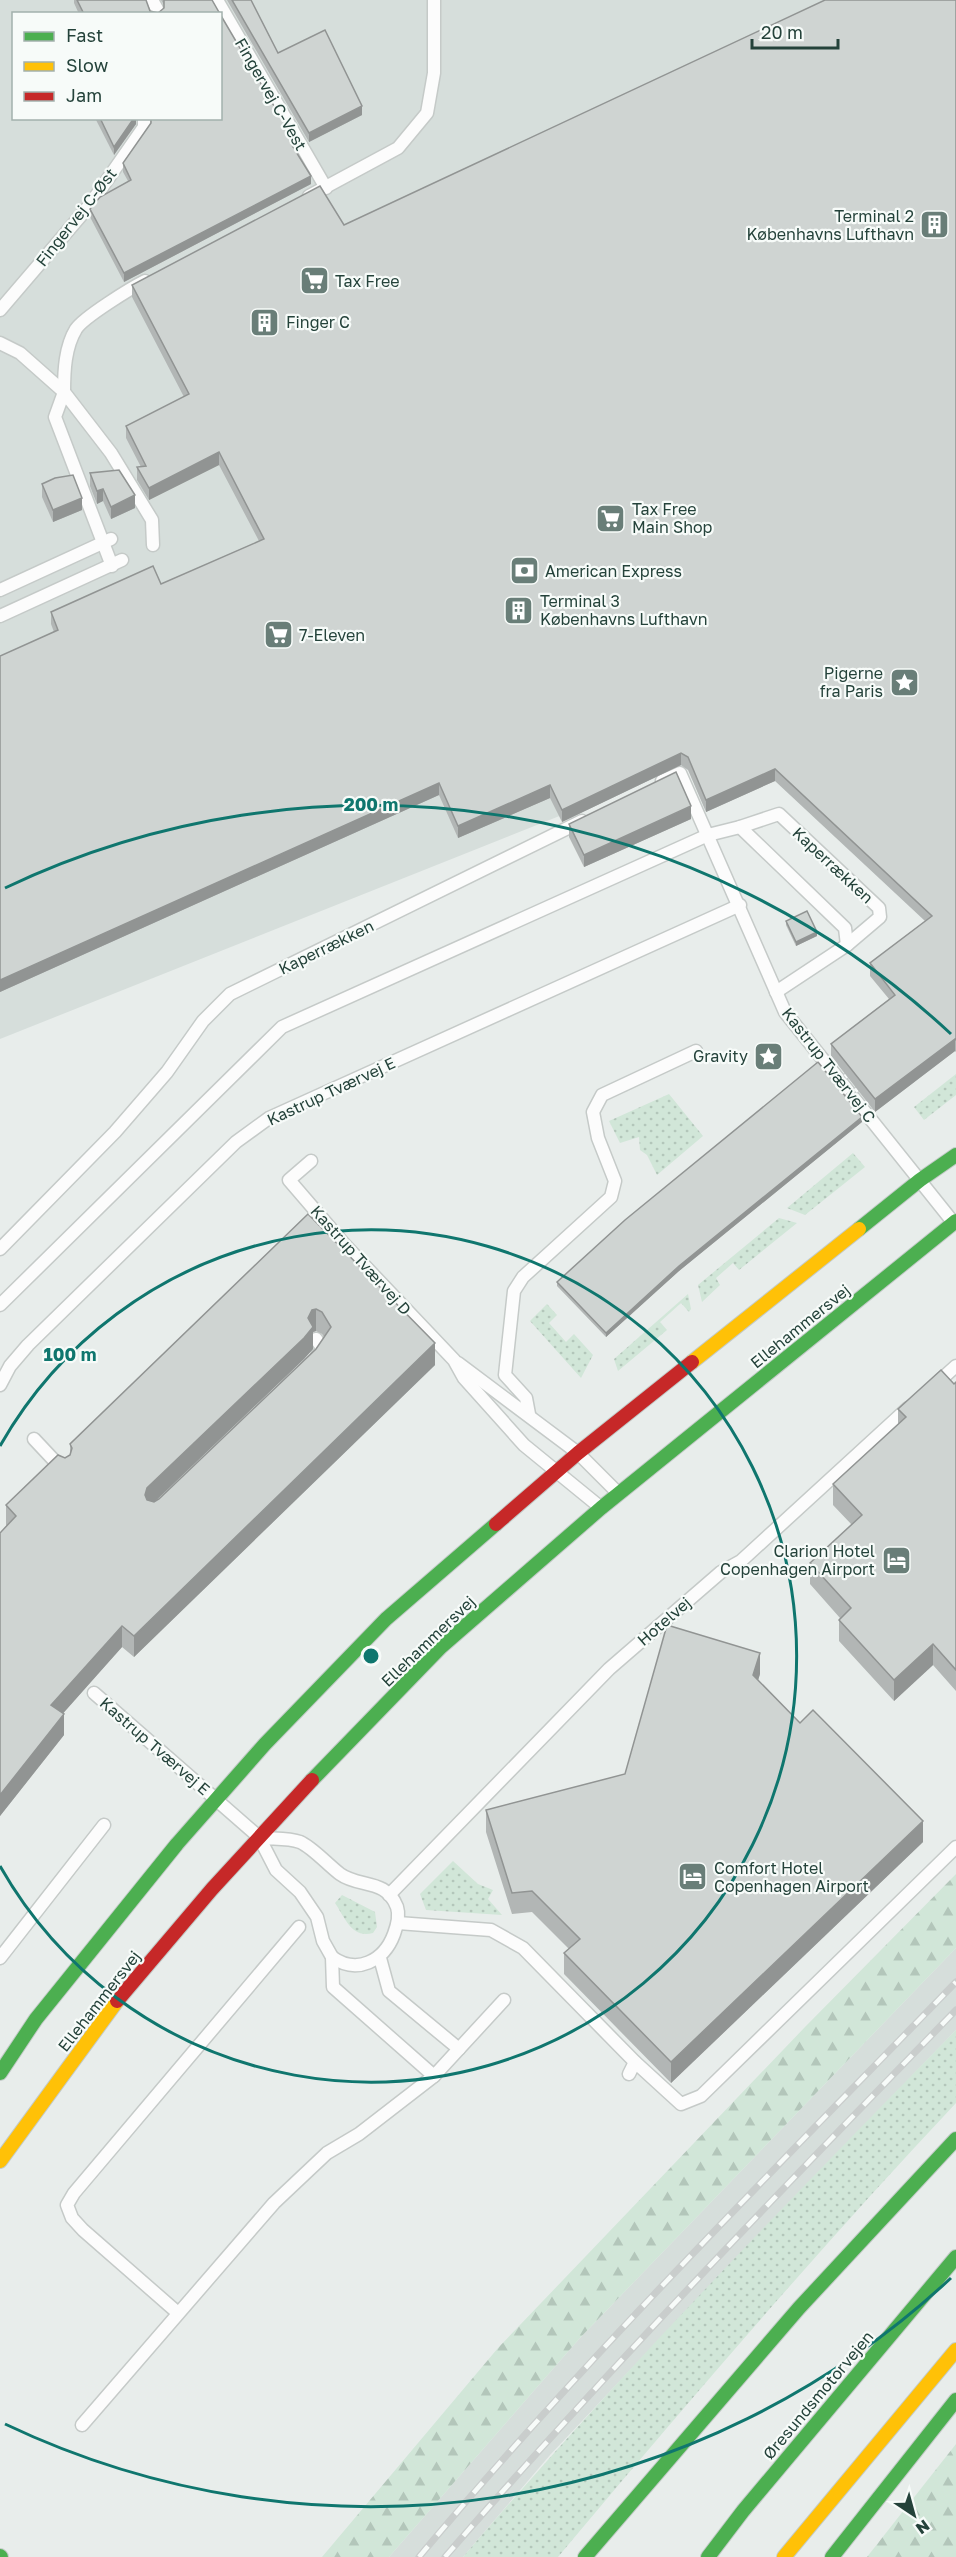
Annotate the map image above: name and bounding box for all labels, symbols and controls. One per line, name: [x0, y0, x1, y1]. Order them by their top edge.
legend: [12, 12, 222, 120]
scale bar: [752, 12, 838, 50]
text: 20 m: [761, 21, 803, 43]
text: Fast: [66, 24, 103, 46]
street label: Fingervej C-Vest: [231, 34, 311, 154]
text: Slow: [66, 54, 109, 76]
text: Jam: [66, 84, 102, 106]
street label: Fingervej C-Øst: [31, 164, 121, 270]
place label: Terminal 2 Københavns Lufthavn: [746, 206, 914, 244]
building icon: Terminal 2 Københavns Lufthavn: [919, 209, 951, 241]
supermarket icon: Tax Free: [298, 265, 330, 297]
place label: Tax Free: [335, 271, 399, 291]
building icon: Finger C: [249, 306, 281, 338]
place label: Finger C: [286, 312, 350, 332]
place label: Tax Free Main Shop: [632, 499, 713, 537]
supermarket icon: Tax Free Main Shop: [595, 502, 627, 534]
bank icon: American Express: [508, 555, 540, 587]
place label: American Express: [545, 561, 682, 581]
place label: Terminal 3 Københavns Lufthavn: [540, 591, 708, 629]
building icon: Terminal 3 Københavns Lufthavn: [503, 594, 535, 626]
supermarket icon: 7-Eleven: [262, 619, 294, 651]
place label: 7-Eleven: [299, 625, 365, 645]
place label: Pigerne fra Paris: [820, 663, 883, 701]
place icon: Pigerne fra Paris: [888, 666, 920, 698]
text: 200 m: [344, 793, 398, 815]
street label: Kaperrækken: [788, 822, 878, 908]
street label: Kaperrækken: [275, 915, 377, 979]
street label: Kastrup Tværvej C: [778, 1004, 880, 1127]
place icon: Gravity: [753, 1040, 785, 1072]
place label: Gravity: [693, 1046, 748, 1066]
street label: Kastrup Tværvej E: [264, 1052, 398, 1130]
street label: Kastrup Tværvej D: [306, 1201, 416, 1319]
street label: Ellehammersvej: [746, 1280, 854, 1372]
text: 100 m: [44, 1343, 96, 1365]
place label: Clarion Hotel Copenhagen Airport: [720, 1541, 875, 1579]
hotel icon: Clarion Hotel Copenhagen Airport: [880, 1544, 912, 1576]
street label: Ellehammersvej: [377, 1591, 479, 1691]
street label: Hotelvej: [633, 1592, 695, 1650]
centre of rings: [361, 1646, 381, 1666]
street label: Kastrup Tværvej E: [96, 1693, 214, 1799]
place label: Comfort Hotel Copenhagen Airport: [714, 1858, 869, 1896]
hotel icon: Comfort Hotel Copenhagen Airport: [677, 1861, 709, 1893]
street label: Ellehammersvej: [53, 1947, 145, 2055]
street label: Øresundsmotorvejen: [758, 2327, 878, 2463]
north arrow: [884, 2485, 944, 2545]
text: N: [912, 2515, 934, 2539]

